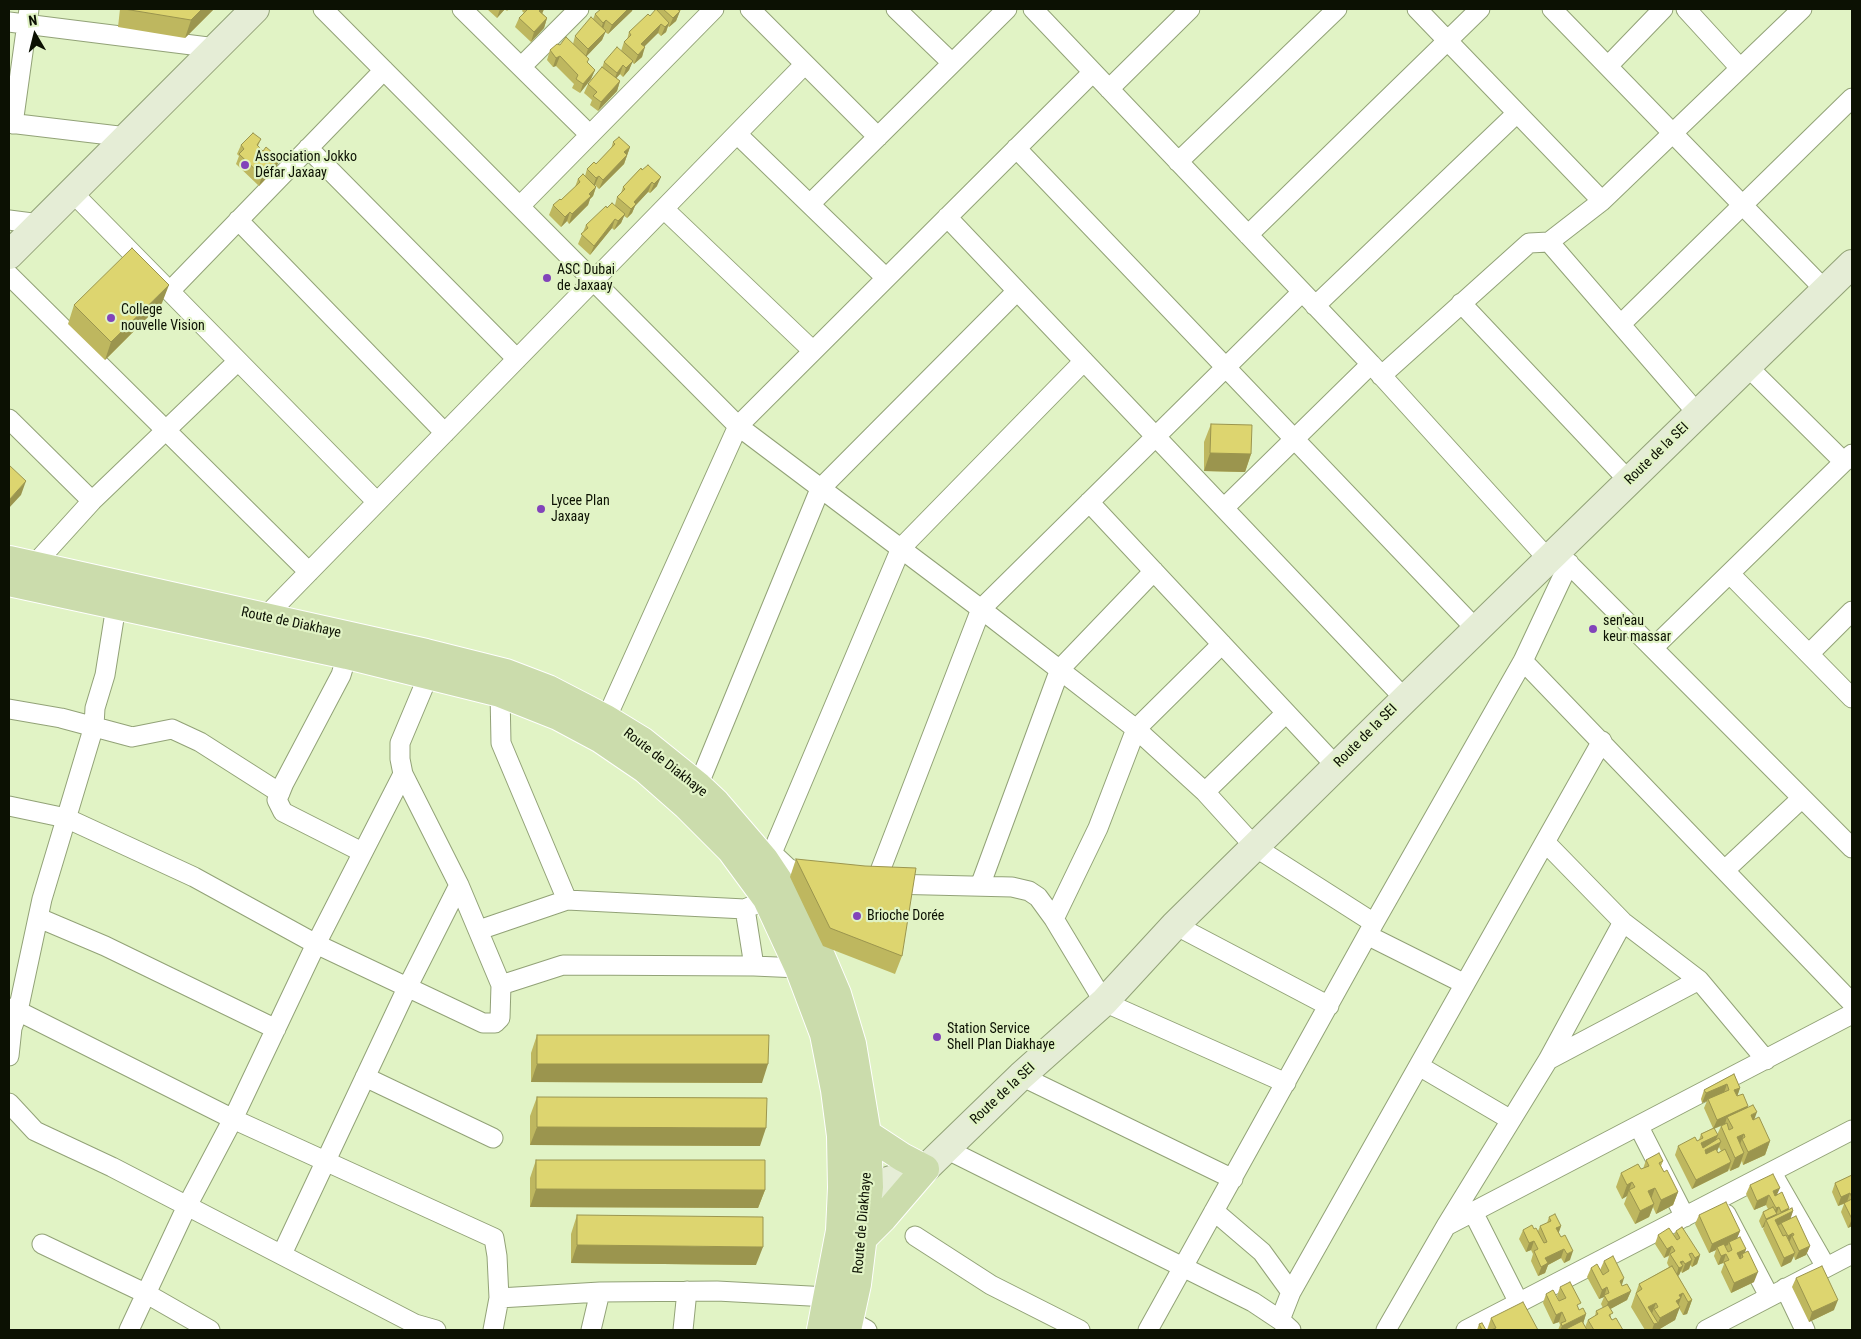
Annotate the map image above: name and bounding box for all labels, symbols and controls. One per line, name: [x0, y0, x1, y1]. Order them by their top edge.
north arrow: [10, 10, 60, 60]
text: N: [28, 12, 38, 29]
place label: Association Jokko Défar Jaxaay: [255, 149, 357, 182]
marker: Association Jokko Défar Jaxaay: [239, 159, 251, 171]
place label: ASC Dubai de Jaxaay: [557, 262, 615, 294]
marker: ASC Dubai de Jaxaay: [541, 272, 553, 284]
place label: College nouvelle Vision: [121, 302, 205, 334]
marker: College nouvelle Vision: [105, 312, 117, 324]
street label: Route de la SEI: [1621, 419, 1693, 489]
place label: Lycee Plan Jaxaay: [551, 493, 610, 526]
marker: Lycee Plan Jaxaay: [535, 503, 547, 515]
street label: Route de Diakhaye: [239, 604, 343, 642]
place label: sen'eau keur massar: [1603, 613, 1671, 646]
marker: sen'eau keur massar: [1587, 623, 1599, 635]
street label: Route de la SEI: [1331, 701, 1401, 771]
street label: Route de Diakhaye: [620, 725, 710, 801]
place label: Brioche Dorée: [867, 908, 944, 924]
marker: Brioche Dorée: [851, 910, 863, 922]
place label: Station Service Shell Plan Diakhaye: [947, 1021, 1055, 1054]
marker: Station Service Shell Plan Diakhaye: [931, 1031, 943, 1043]
street label: Route de la SEI: [967, 1060, 1039, 1128]
street label: Route de Diakhaye: [850, 1172, 876, 1274]

